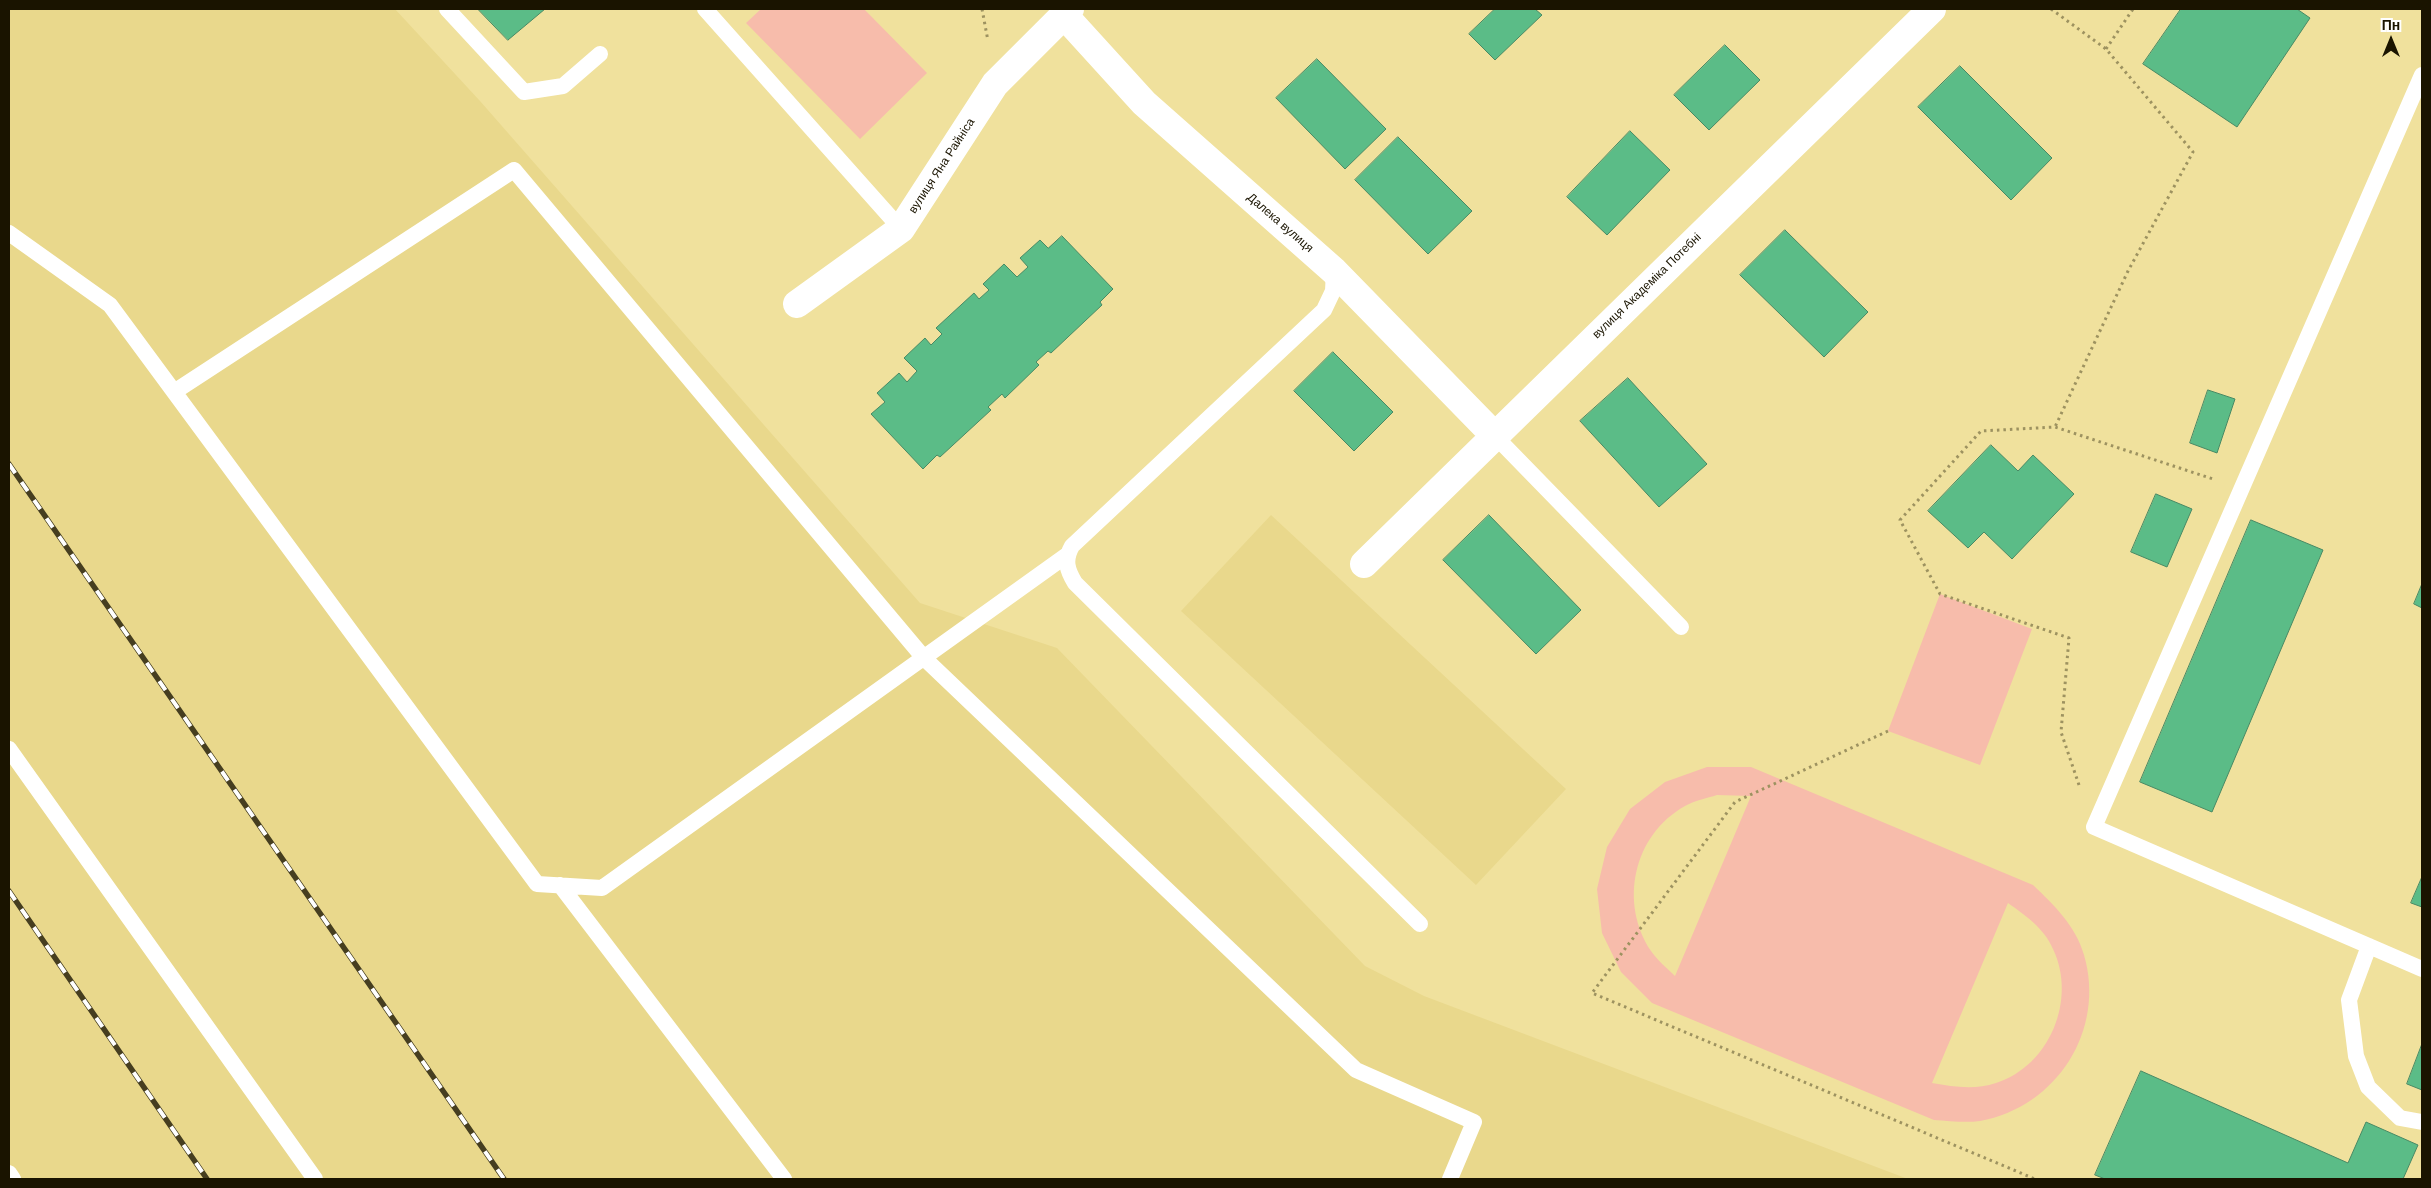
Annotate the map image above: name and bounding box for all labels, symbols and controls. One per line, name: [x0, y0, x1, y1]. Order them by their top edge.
north arrow: [2366, 15, 2416, 65]
text: Пн: [2382, 17, 2400, 33]
street label: вулиця Яна Райніса: [906, 116, 978, 216]
street label: Далека вулиця: [1244, 190, 1316, 256]
street label: вулиця Академіка Потебні: [1590, 230, 1704, 342]

